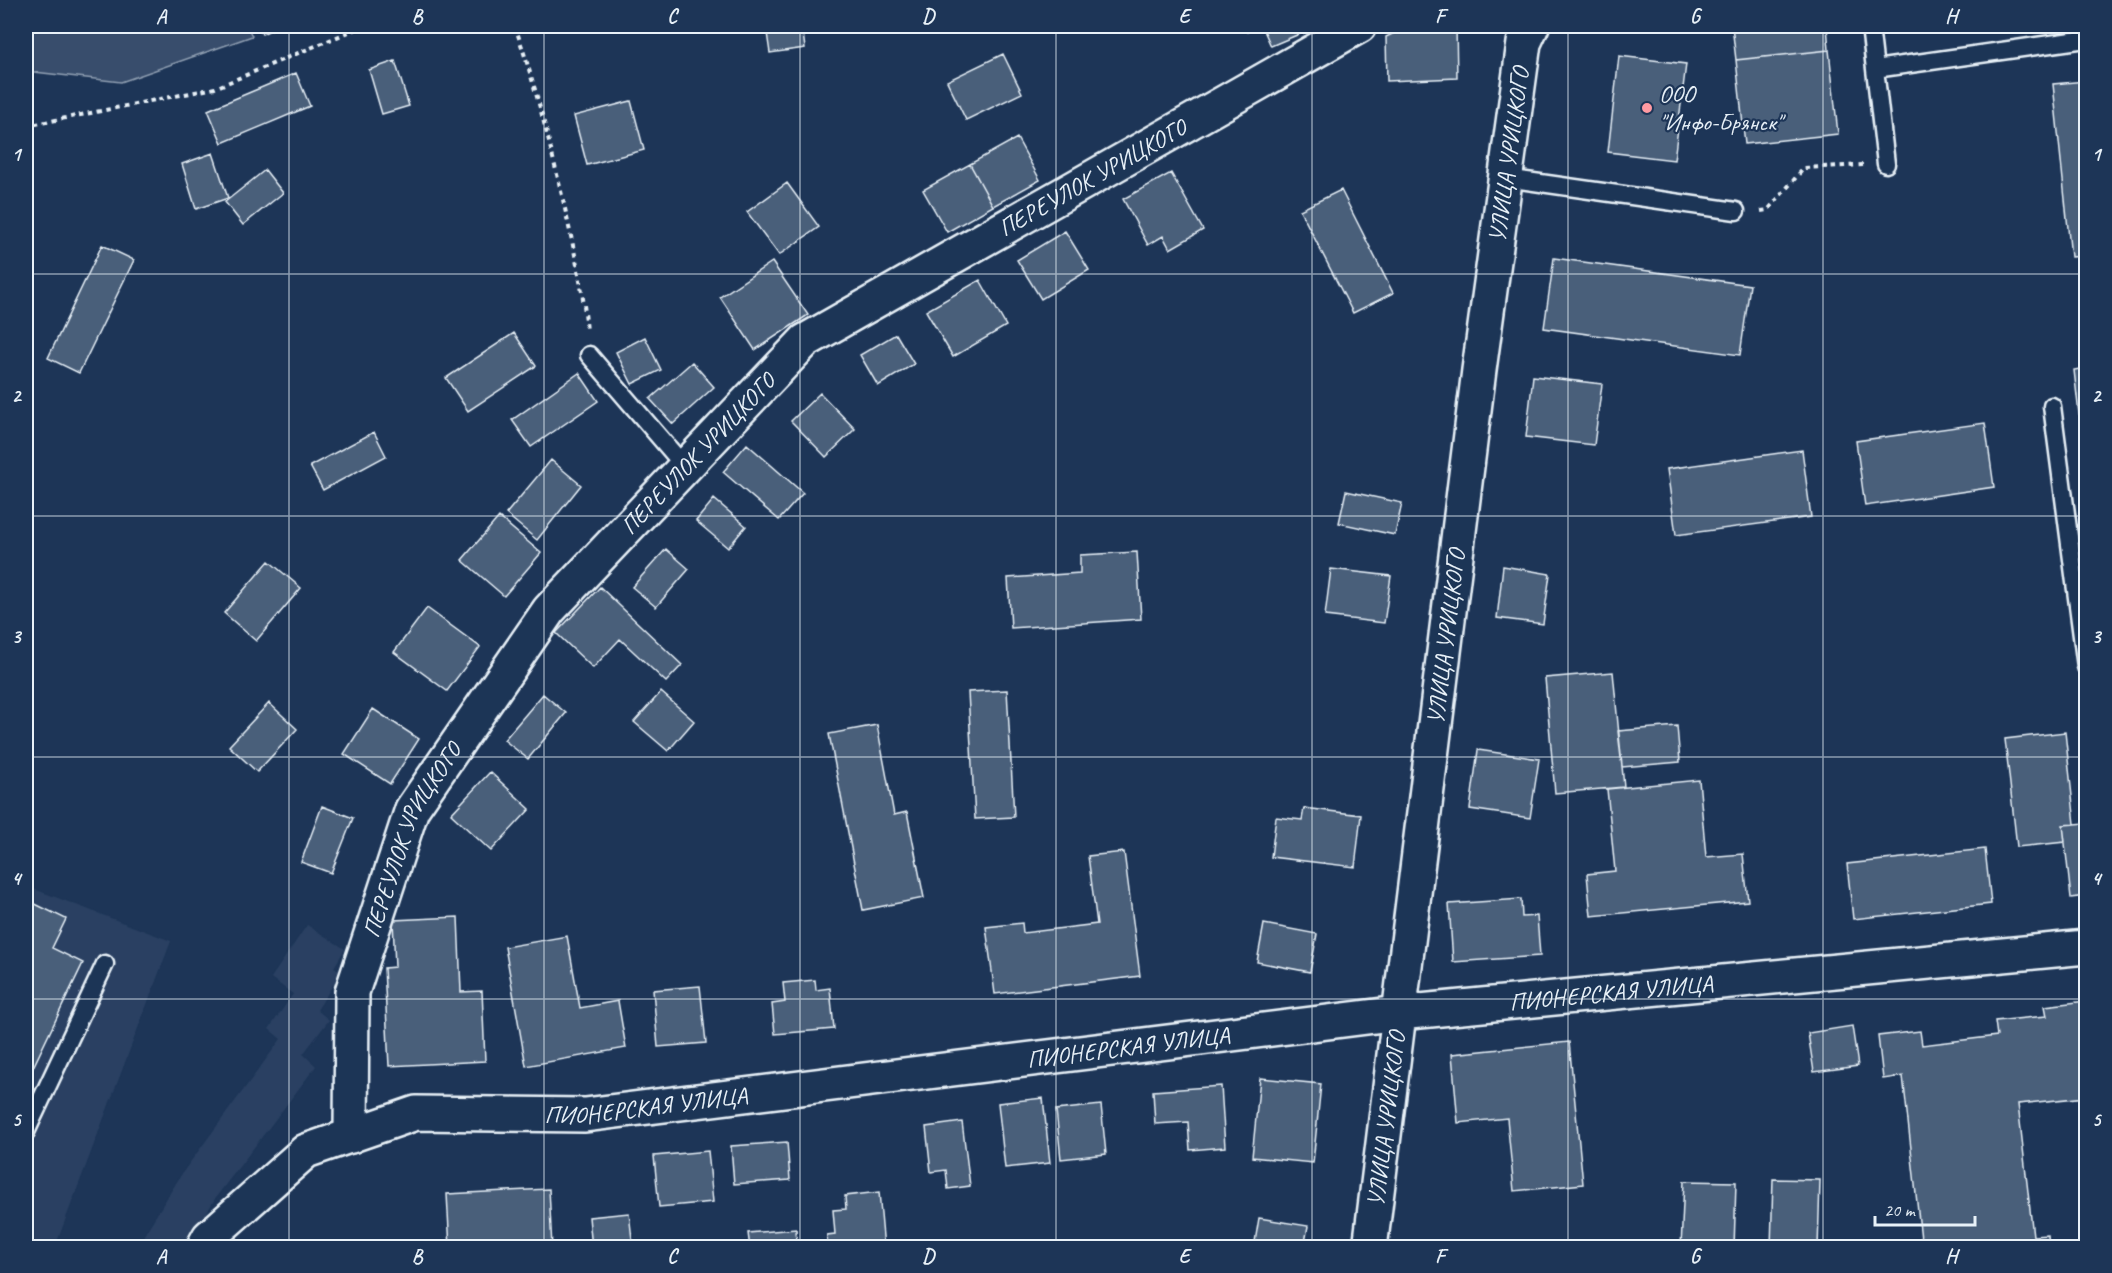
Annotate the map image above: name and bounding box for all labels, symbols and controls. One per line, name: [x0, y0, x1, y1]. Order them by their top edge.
text: A: [156, 4, 168, 29]
text: B: [412, 4, 424, 29]
text: C: [667, 4, 679, 29]
text: D: [922, 4, 936, 29]
text: E: [1179, 4, 1193, 29]
text: F: [1435, 4, 1449, 29]
text: G: [1690, 4, 1703, 29]
text: H: [1945, 4, 1960, 29]
street label: УЛИЦА УРИЦКОГО: [1482, 63, 1536, 244]
place label: ООО "Инфо-Брянск": [1659, 79, 1787, 137]
marker: ООО "Инфо-Брянск": [1640, 101, 1654, 115]
street label: ПЕРЕУЛОК УРИЦКОГО: [993, 111, 1193, 243]
text: 1: [12, 142, 23, 167]
text: 1: [2092, 142, 2103, 167]
street label: ПЕРЕУЛОК УРИЦКОГО: [614, 365, 783, 541]
text: 2: [12, 383, 23, 408]
text: 2: [2092, 383, 2103, 408]
street label: УЛИЦА УРИЦКОГО: [1420, 545, 1472, 726]
text: 3: [12, 624, 23, 649]
text: 3: [2092, 624, 2103, 649]
street label: ПЕРЕУЛОК УРИЦКОГО: [356, 735, 469, 941]
text: 4: [12, 866, 24, 891]
text: 4: [2092, 866, 2104, 891]
street label: ПИОНЕРСКАЯ УЛИЦА: [1508, 968, 1715, 1017]
street label: ПИОНЕРСКАЯ УЛИЦА: [1025, 1019, 1232, 1074]
street label: УЛИЦА УРИЦКОГО: [1360, 1027, 1412, 1208]
street label: ПИОНЕРСКАЯ УЛИЦА: [544, 1080, 750, 1130]
text: 5: [12, 1107, 23, 1132]
text: 5: [2092, 1107, 2103, 1132]
scale bar: [1875, 1189, 1976, 1227]
text: 20 m: [1884, 1199, 1917, 1221]
text: A: [156, 1244, 168, 1269]
text: B: [412, 1244, 424, 1269]
text: C: [667, 1244, 679, 1269]
text: D: [922, 1244, 936, 1269]
text: E: [1179, 1244, 1193, 1269]
text: F: [1435, 1244, 1449, 1269]
text: G: [1690, 1244, 1703, 1269]
text: H: [1945, 1244, 1960, 1269]

